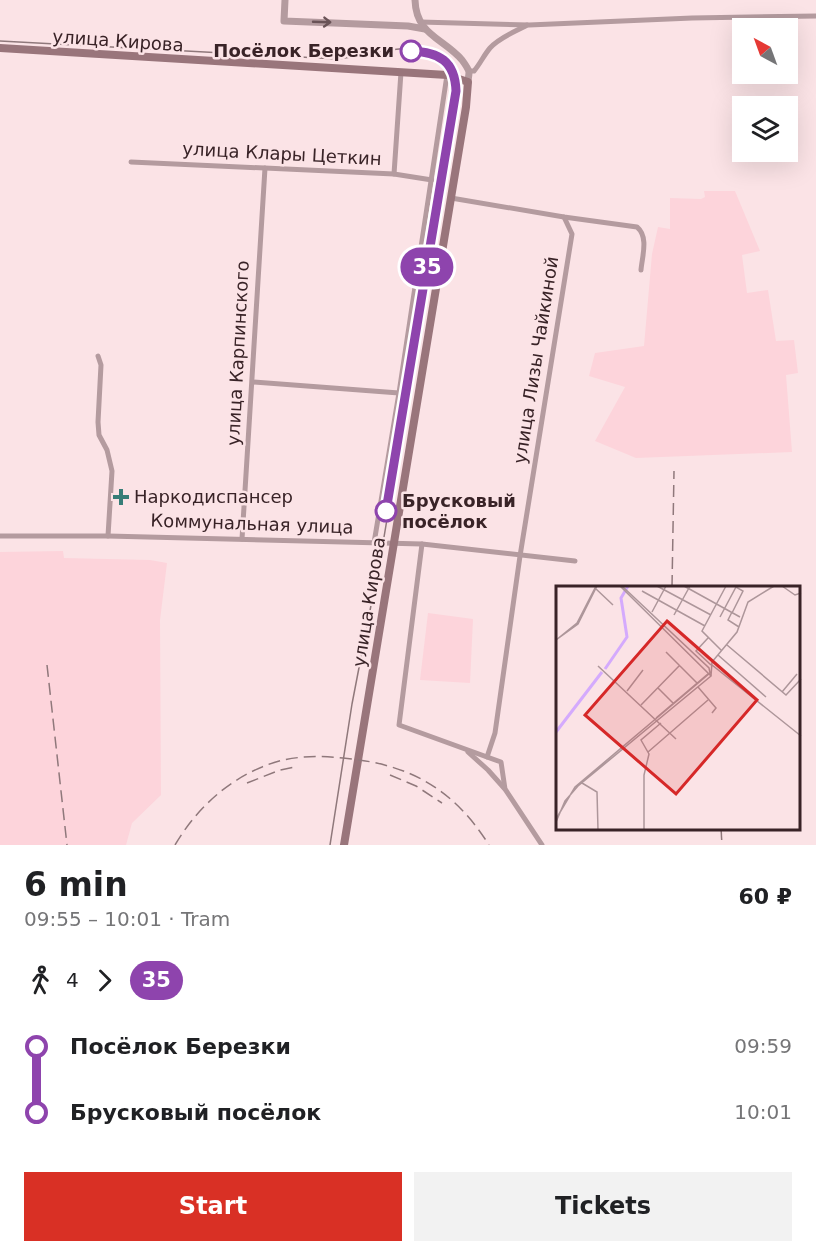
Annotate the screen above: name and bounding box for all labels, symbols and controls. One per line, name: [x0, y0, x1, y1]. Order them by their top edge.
one-way arrow: [311, 17, 331, 28]
north arrow: [732, 18, 798, 84]
map controls: [732, 18, 798, 162]
street label: улица Кирова: [52, 25, 184, 56]
place label: Посёлок Березки: [213, 40, 394, 61]
marker: Посёлок Березки: [400, 40, 422, 62]
button: layers: [732, 96, 798, 162]
street label: улица Клары Цеткин: [182, 138, 382, 169]
line badge: 35: [400, 248, 454, 286]
text: 35: [412, 255, 442, 279]
street label: улица Лизы Чайкиной: [509, 255, 562, 465]
street label: улица Карпинского: [222, 260, 253, 446]
place label: Наркодиспансер: [134, 486, 293, 507]
marker: Наркодиспансер: [112, 488, 130, 506]
place label: Брусковый посёлок: [402, 490, 516, 532]
marker: Брусковый посёлок: [375, 500, 397, 522]
street label: Коммунальная улица: [150, 509, 354, 538]
street label: улица Кирова: [348, 535, 389, 668]
inset map: [556, 586, 801, 830]
text: 6 min: [24, 865, 128, 904]
text: 60 ₽: [738, 884, 792, 909]
text: 09:55 – 10:01 · Tram: [24, 907, 230, 931]
icon: walk: [24, 964, 57, 997]
icon: forward: [88, 964, 121, 997]
text: 4: [66, 968, 79, 992]
text: 35: [142, 968, 171, 992]
text: Посёлок Березки: [70, 1034, 291, 1059]
text: 09:59: [734, 1034, 792, 1058]
text: Брусковый посёлок: [70, 1100, 321, 1125]
text: 10:01: [734, 1100, 792, 1124]
button: Start: [24, 1172, 402, 1241]
button: Tickets: [414, 1172, 792, 1241]

